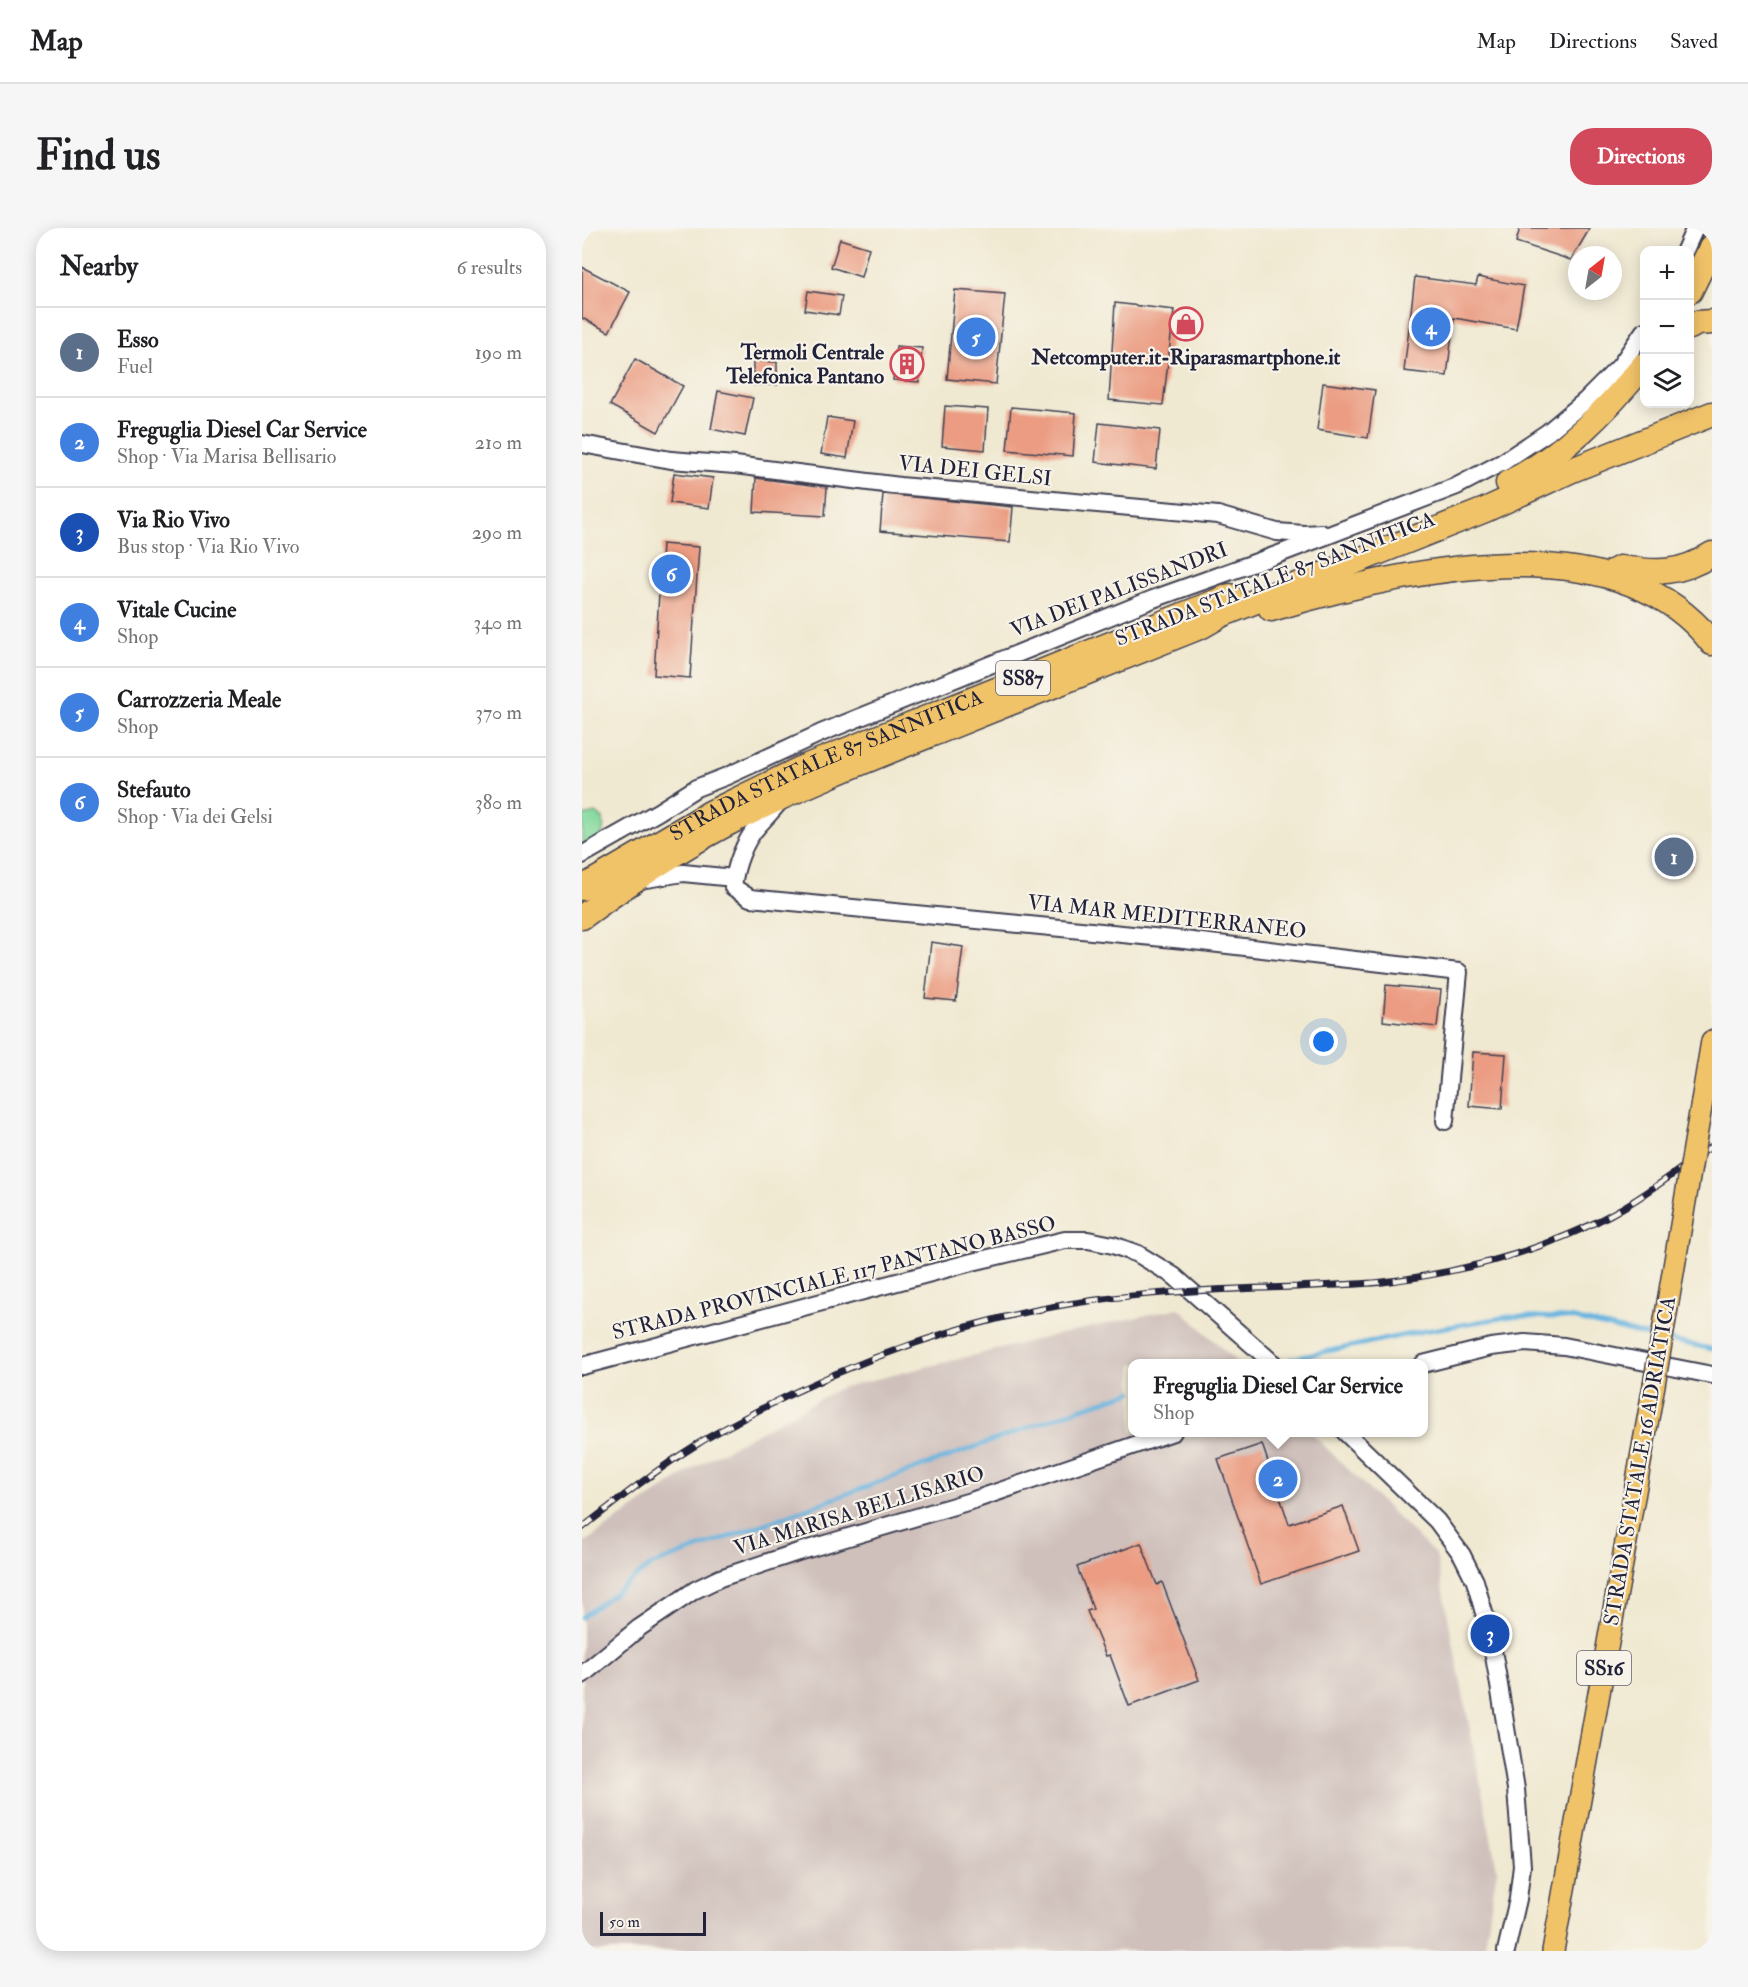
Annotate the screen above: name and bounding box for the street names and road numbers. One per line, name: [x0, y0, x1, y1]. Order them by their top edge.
street label: VIA DEI GELSI: [897, 450, 1053, 492]
street label: STRADA STATALE 87 SANNITICA: [1111, 505, 1439, 653]
street label: VIA DEI PALISSANDRI: [1007, 536, 1231, 644]
road number: SS87: [996, 661, 1050, 695]
street label: STRADA STATALE 87 SANNITICA: [665, 683, 987, 847]
street label: VIA MAR MEDITERRANEO: [1026, 889, 1308, 945]
street label: STRADA PROVINCIALE 117 PANTANO BASSO: [609, 1210, 1059, 1346]
street label: STRADA STATALE 16 ADRIATICA: [1598, 1294, 1682, 1628]
street label: VIA MARISA BELLISARIO: [730, 1460, 988, 1562]
road number: SS16: [1577, 1651, 1631, 1685]

